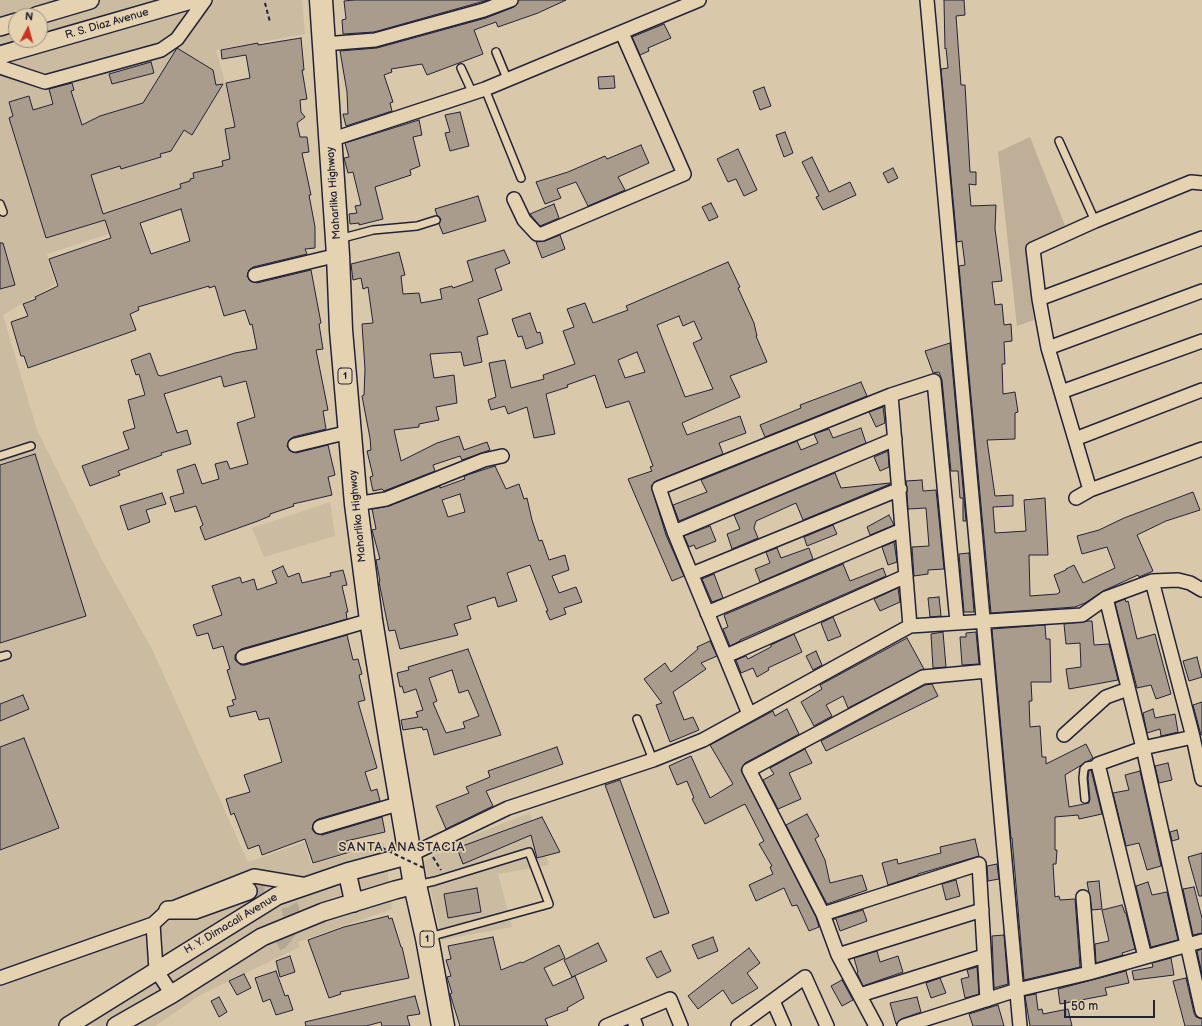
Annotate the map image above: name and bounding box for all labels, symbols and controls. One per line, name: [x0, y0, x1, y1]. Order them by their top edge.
street label: R. S. Diaz Avenue: [64, 6, 150, 42]
north arrow: [8, 8, 48, 48]
text: N: [24, 10, 34, 23]
street label: Maharlika Highway: [324, 146, 344, 240]
road number: 1: [338, 368, 352, 384]
street label: Maharlika Highway: [347, 469, 369, 563]
district label: SANTA ANASTACIA: [338, 840, 466, 856]
street label: H. Y. Dimacali Avenue: [182, 891, 280, 957]
road number: 1: [420, 931, 434, 947]
scale bar: [1066, 992, 1157, 1018]
text: 50 m: [1071, 999, 1098, 1014]

